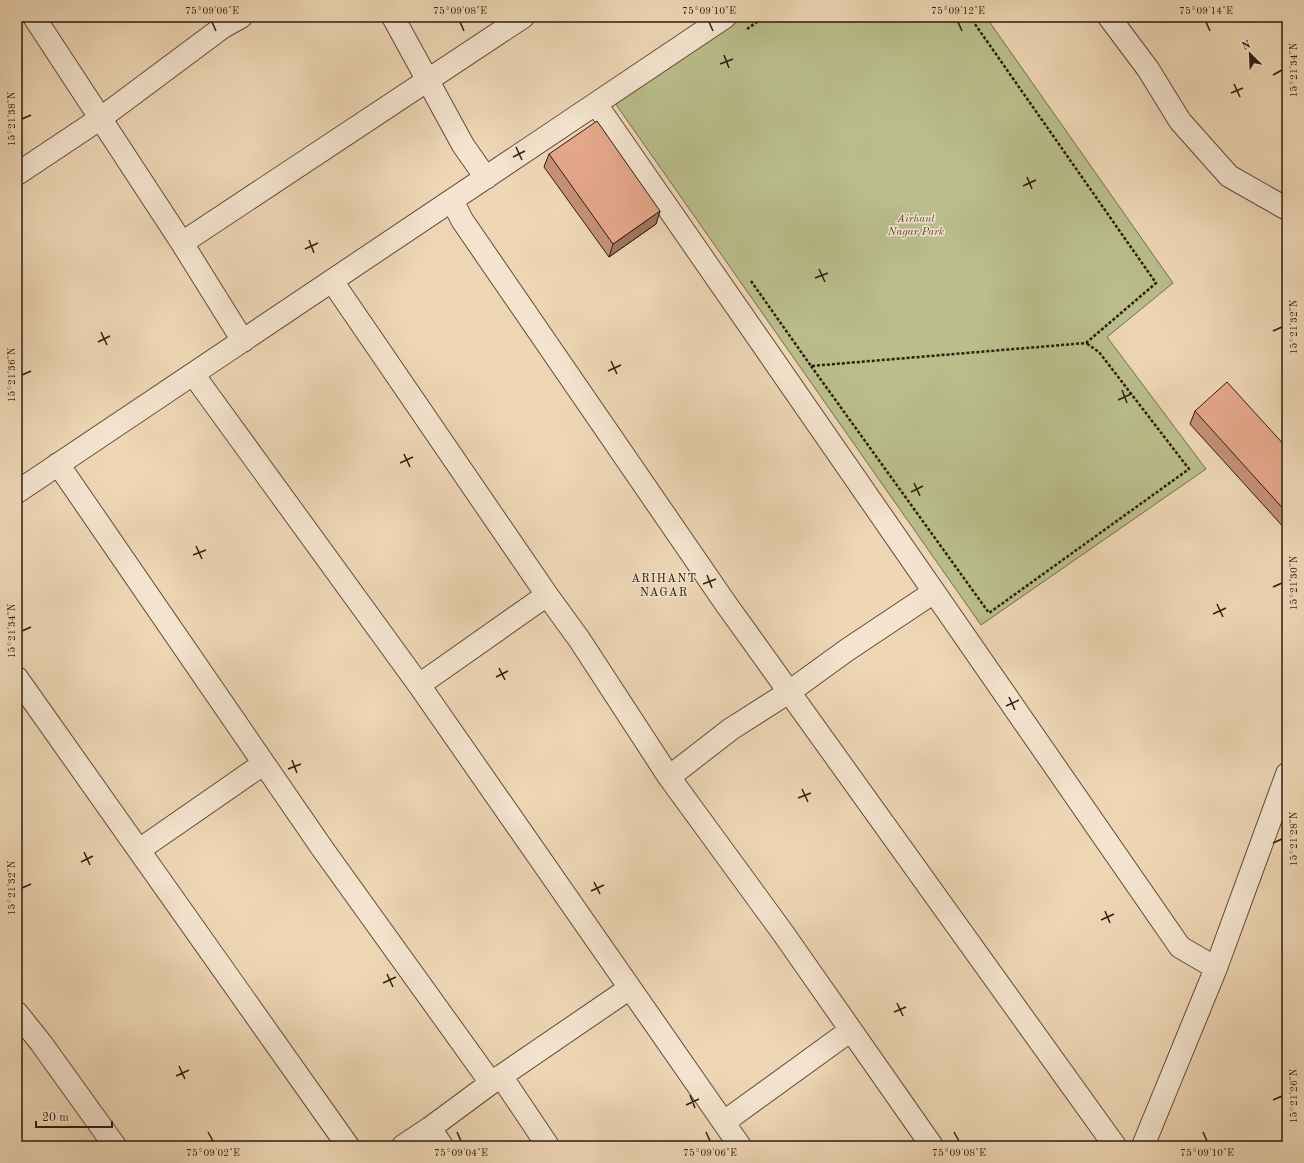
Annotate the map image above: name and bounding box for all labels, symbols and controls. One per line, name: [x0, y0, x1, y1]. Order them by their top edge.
text: 75°09'06"E: [185, 6, 239, 16]
text: 75°09'08"E: [433, 6, 487, 16]
text: 75°09'10"E: [682, 6, 736, 16]
text: 75°09'12"E: [931, 6, 985, 16]
text: 75°09'14"E: [1179, 6, 1233, 16]
north arrow: [1230, 34, 1270, 74]
text: N: [1240, 39, 1253, 53]
text: 15°21'34"N: [1289, 42, 1299, 97]
text: 15°21'38"N: [7, 91, 17, 146]
park label: Airhant Nagar Park: [887, 214, 945, 238]
text: 15°21'32"N: [1289, 299, 1299, 354]
text: 15°21'36"N: [7, 347, 17, 402]
text: 15°21'30"N: [1289, 555, 1299, 610]
district label: ARIHANT NAGAR: [631, 573, 697, 599]
text: 15°21'34"N: [7, 603, 17, 658]
text: 15°21'28"N: [1289, 811, 1299, 866]
text: 15°21'32"N: [7, 860, 17, 915]
text: 15°21'26"N: [1289, 1068, 1299, 1123]
scale bar: [36, 1103, 112, 1129]
text: 20 m: [42, 1112, 69, 1124]
text: 75°09'02"E: [186, 1148, 240, 1158]
text: 75°09'04"E: [434, 1148, 488, 1158]
text: 75°09'06"E: [683, 1148, 737, 1158]
text: 75°09'08"E: [932, 1148, 986, 1158]
text: 75°09'10"E: [1180, 1148, 1234, 1158]

